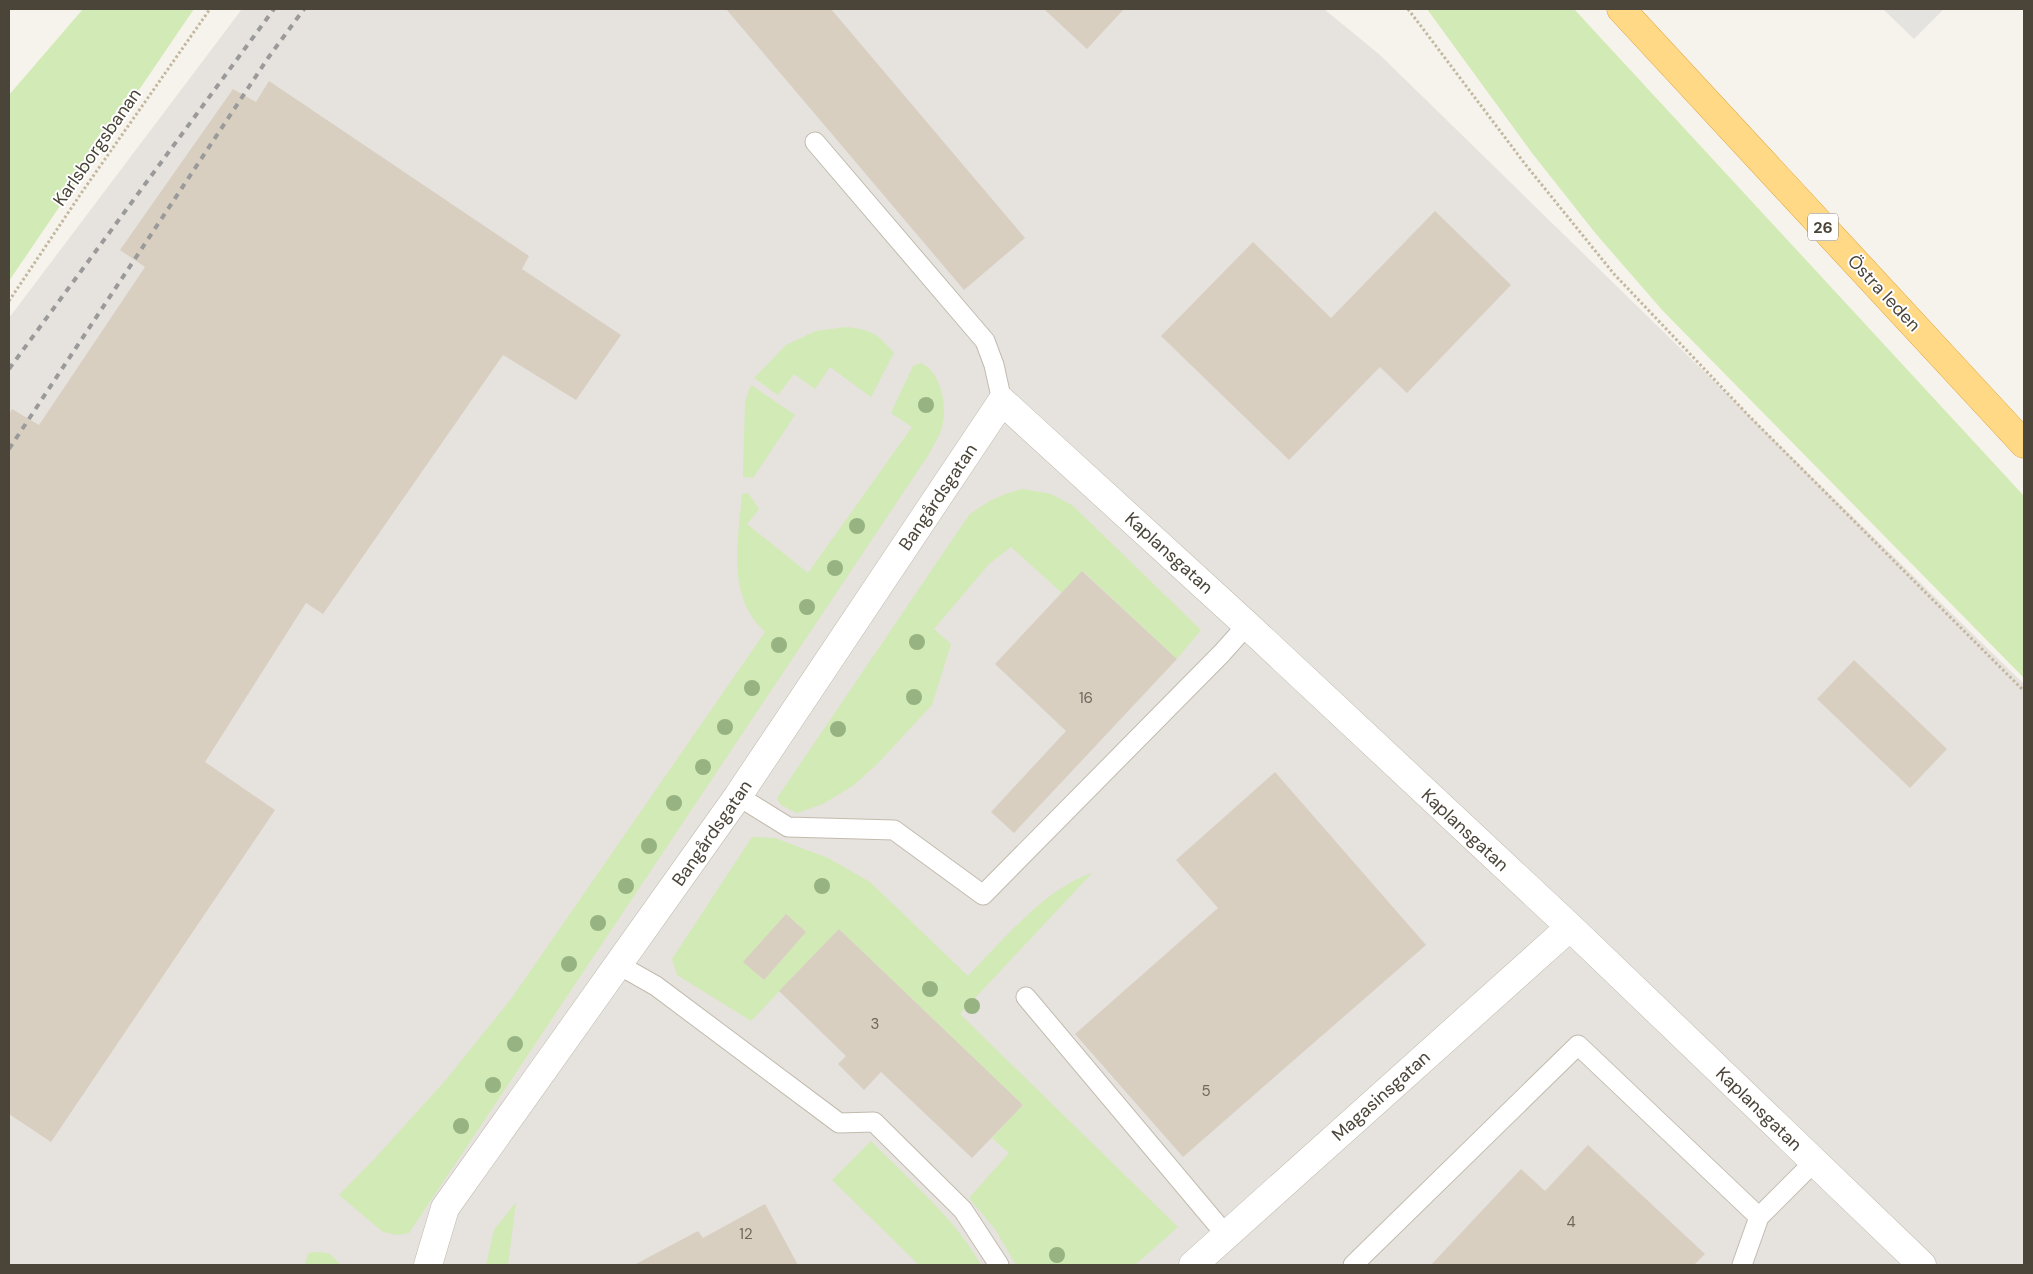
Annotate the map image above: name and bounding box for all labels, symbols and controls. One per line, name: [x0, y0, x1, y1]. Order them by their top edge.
street label: Karlsborgsbanan: [47, 83, 147, 211]
road number: 26: [1808, 213, 1838, 240]
street label: Östra leden: [1842, 249, 1926, 337]
street label: Bangårdsgatan: [893, 439, 983, 555]
street label: Kaplansgatan: [1120, 507, 1218, 599]
house number: 16: [1079, 688, 1093, 708]
street label: Bangårdsgatan: [667, 775, 757, 891]
street label: Kaplansgatan: [1416, 783, 1514, 877]
house number: 3: [871, 1014, 879, 1034]
street label: Magasinsgatan: [1327, 1046, 1435, 1146]
street label: Kaplansgatan: [1711, 1062, 1807, 1156]
house number: 5: [1201, 1081, 1211, 1101]
house number: 4: [1566, 1212, 1576, 1232]
house number: 12: [739, 1224, 753, 1244]

